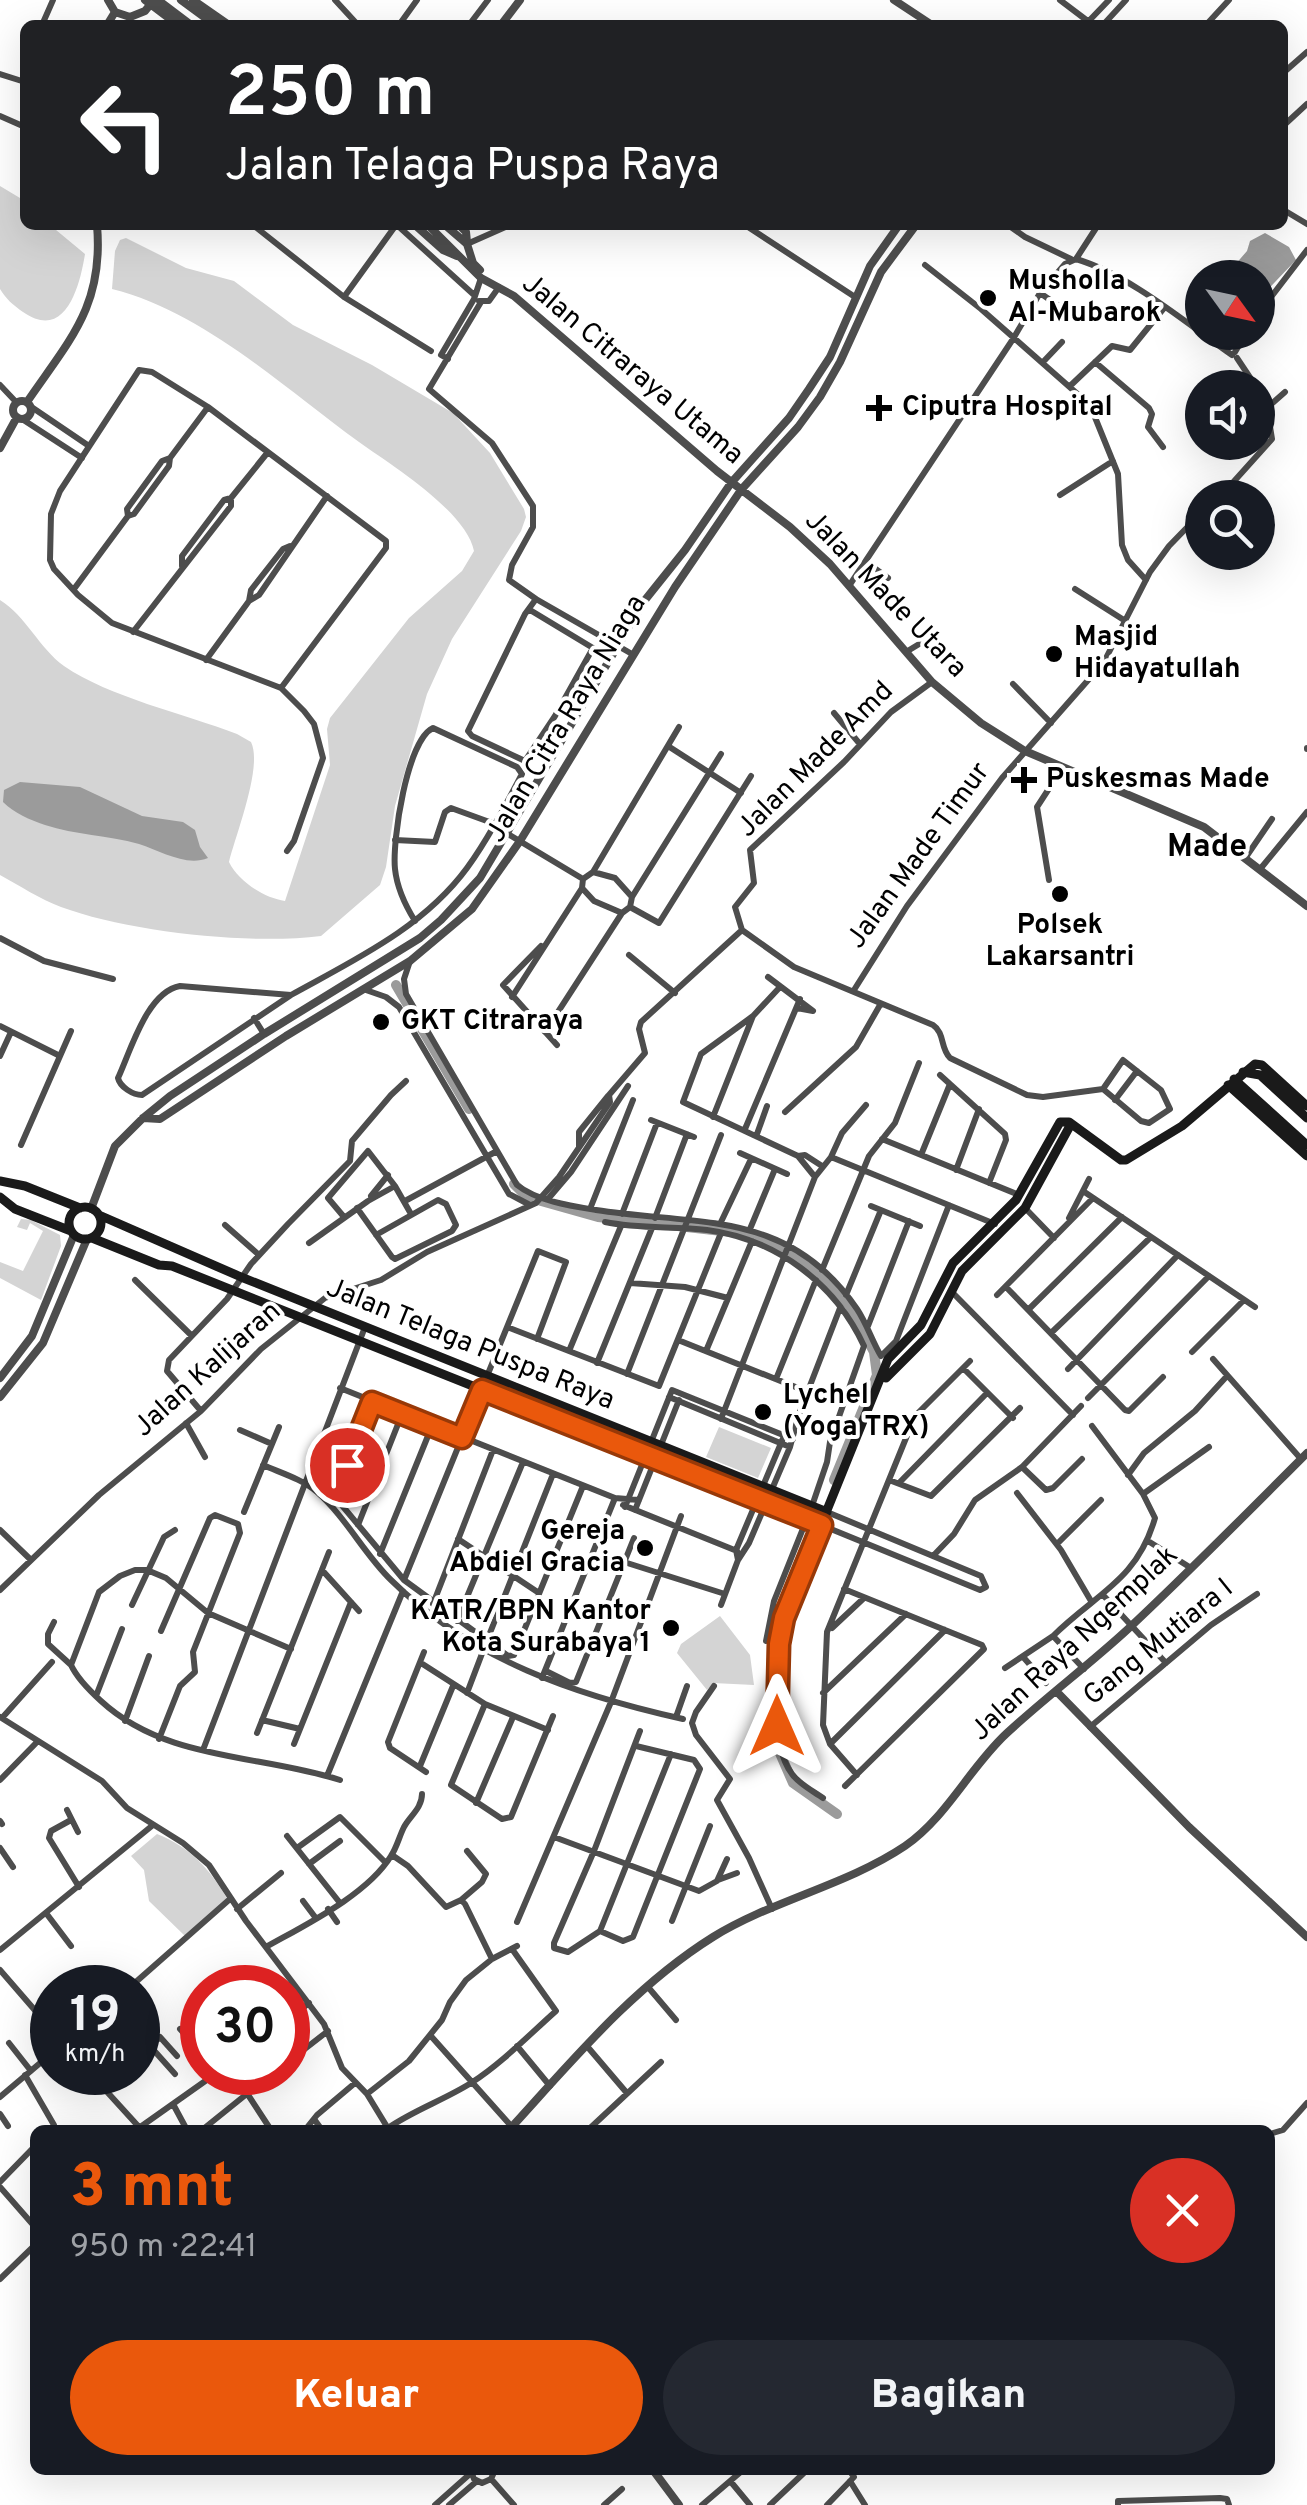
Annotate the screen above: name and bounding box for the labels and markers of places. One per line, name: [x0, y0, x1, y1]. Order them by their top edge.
place label: Musholla Al-Mubarok: [1008, 264, 1161, 332]
marker: Musholla Al-Mubarok: [977, 287, 999, 309]
place label: Ciputra Hospital: [902, 390, 1113, 426]
marker: Ciputra Hospital: [866, 395, 892, 421]
place label: Masjid Hidayatullah: [1074, 620, 1240, 688]
marker: Masjid Hidayatullah: [1043, 643, 1065, 665]
place label: Puskesmas Made: [1046, 762, 1270, 798]
marker: Puskesmas Made: [1011, 767, 1037, 793]
marker: Polsek Lakarsantri: [1049, 883, 1071, 905]
place label: Polsek Lakarsantri: [986, 908, 1134, 976]
place label: GKT Citraraya: [401, 1004, 583, 1040]
marker: GKT Citraraya: [370, 1011, 392, 1033]
place label: Lychel (Yoga TRX): [783, 1378, 930, 1446]
marker: Lychel (Yoga TRX): [752, 1401, 774, 1423]
pin: [305, 1423, 390, 1508]
place label: Gereja Abdiel Gracia: [449, 1514, 625, 1582]
marker: Gereja Abdiel Gracia: [634, 1537, 656, 1559]
place label: KATR/BPN Kantor Kota Surabaya 1: [410, 1594, 651, 1662]
marker: KATR/BPN Kantor Kota Surabaya 1: [660, 1617, 682, 1639]

